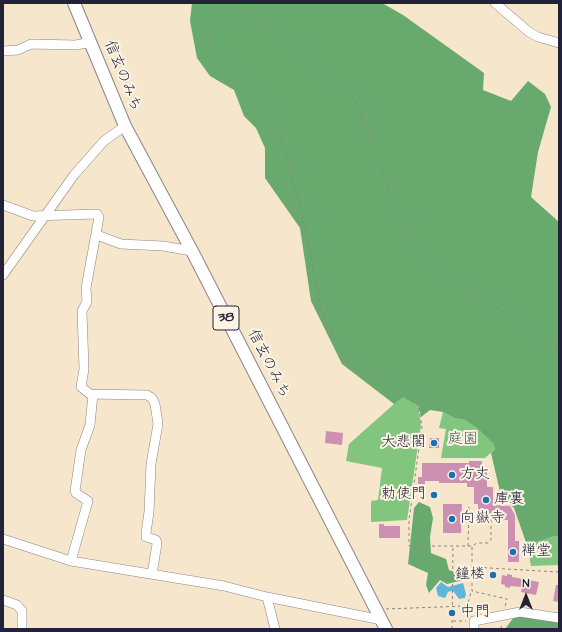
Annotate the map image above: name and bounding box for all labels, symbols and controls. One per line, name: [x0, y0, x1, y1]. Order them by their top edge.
street label: 信玄のみち: [100, 38, 144, 114]
road number: 38: [213, 306, 239, 330]
street label: 信玄のみち: [243, 327, 293, 401]
park label: 庭園: [448, 431, 478, 449]
place label: 大悲閣: [381, 434, 426, 452]
marker: 大悲閣: [429, 438, 439, 448]
place label: 方丈: [460, 466, 490, 484]
marker: 方丈: [447, 470, 457, 480]
place label: 勅使門: [381, 486, 426, 504]
marker: 勅使門: [429, 490, 439, 500]
place label: 庫裏: [494, 491, 524, 509]
marker: 庫裏: [481, 495, 491, 505]
place label: 向嶽寺: [460, 510, 505, 528]
marker: 向嶽寺: [447, 514, 457, 524]
place label: 禅堂: [521, 543, 551, 561]
marker: 禅堂: [508, 547, 518, 557]
place label: 鐘楼: [455, 566, 485, 584]
marker: 鐘楼: [488, 570, 498, 580]
north arrow: [506, 576, 546, 616]
text: N: [523, 576, 529, 591]
place label: 中門: [460, 604, 490, 622]
marker: 中門: [447, 608, 457, 618]

